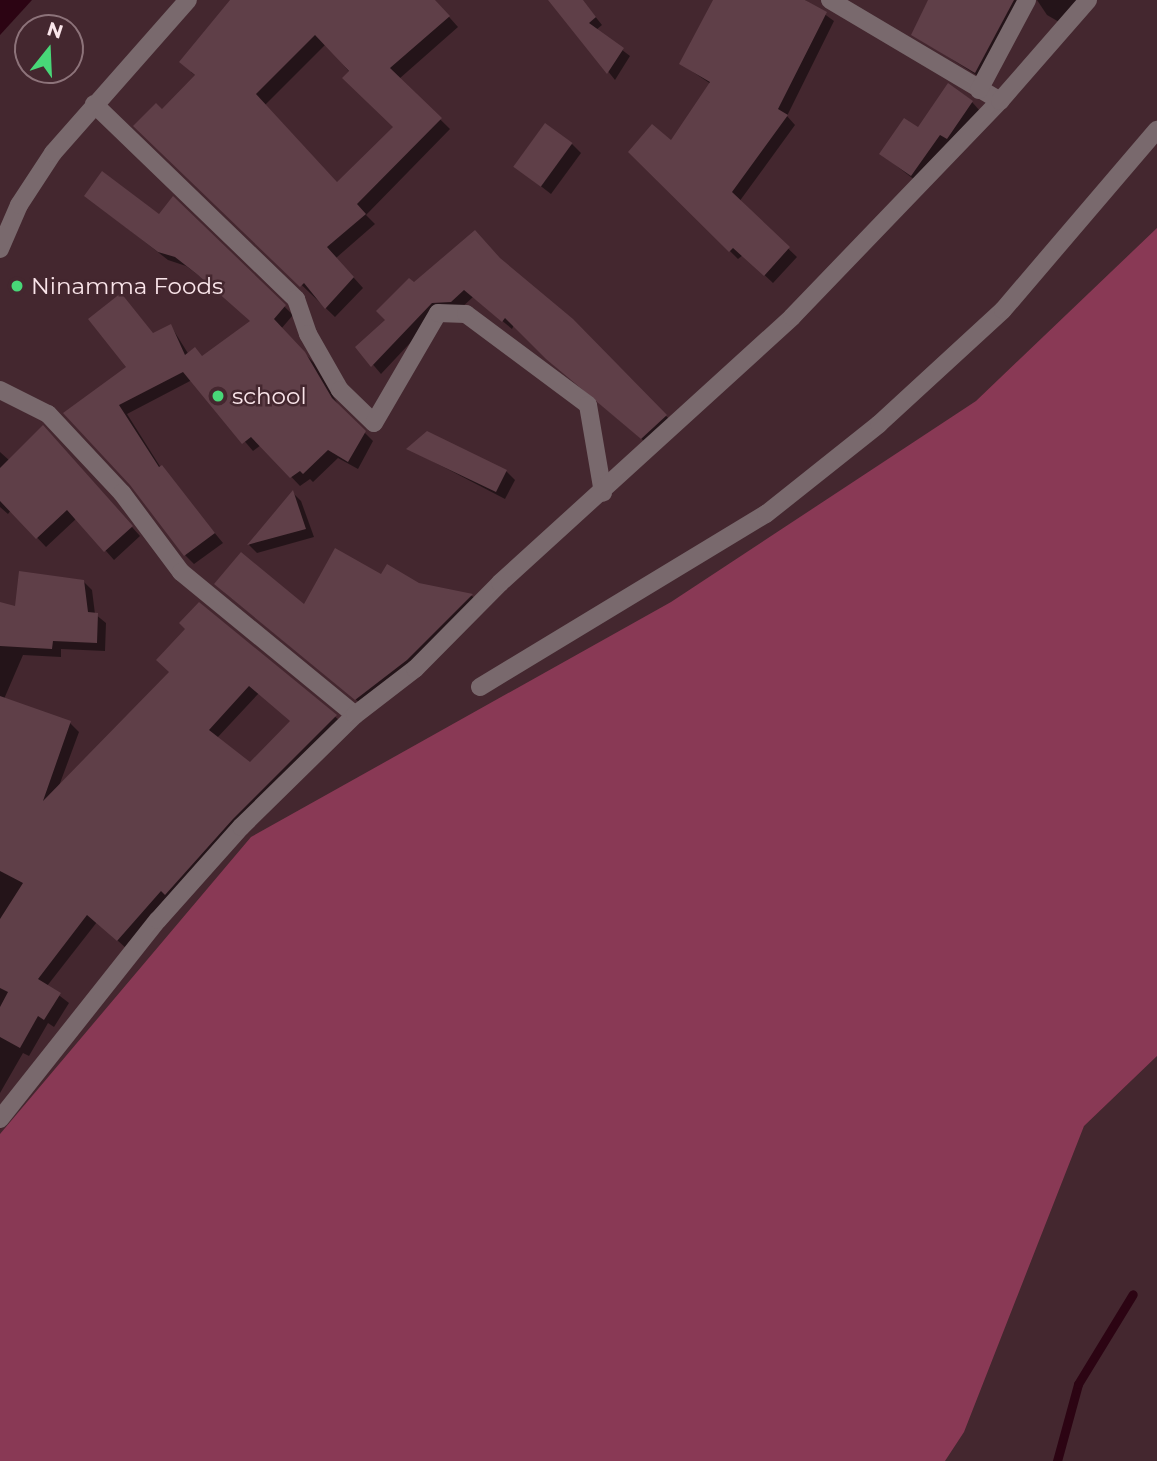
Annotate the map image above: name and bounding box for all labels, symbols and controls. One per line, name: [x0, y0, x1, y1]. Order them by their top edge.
north arrow: [14, 14, 84, 84]
text: N: [44, 17, 66, 44]
place label: Ninamma Foods: [31, 272, 223, 300]
marker: Ninamma Foods: [9, 278, 25, 294]
place label: school: [232, 382, 307, 410]
marker: school: [210, 388, 226, 404]

